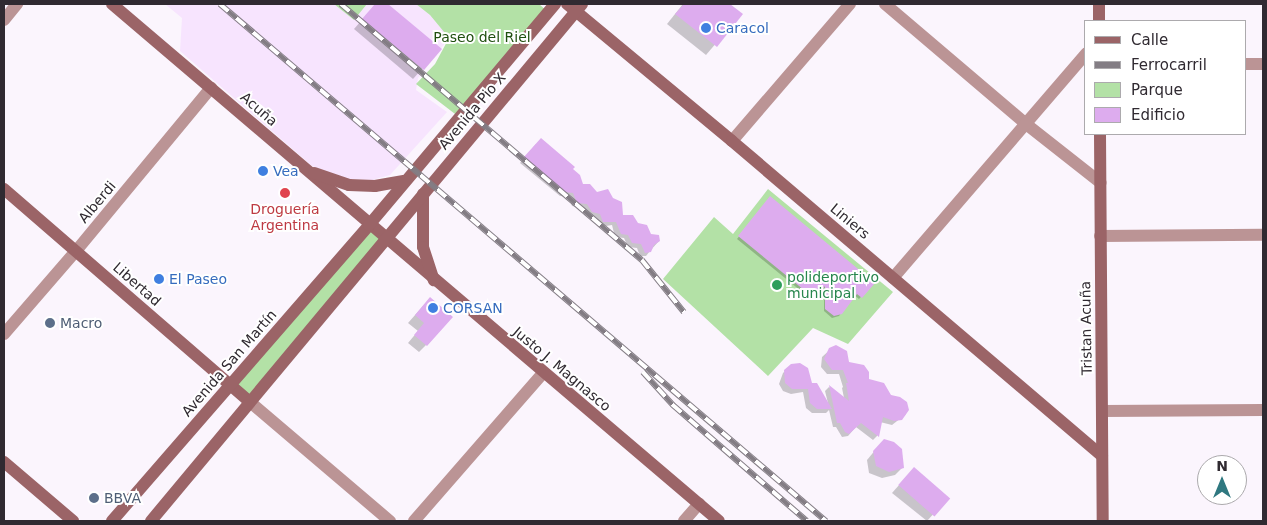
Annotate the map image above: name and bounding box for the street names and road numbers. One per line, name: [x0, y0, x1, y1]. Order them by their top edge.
street label: Avenida Pio X: [435, 69, 509, 153]
street label: Acuña: [237, 88, 281, 130]
street label: Alberdi: [75, 178, 119, 226]
street label: Liniers: [827, 200, 873, 242]
street label: Libertad: [110, 259, 164, 309]
street label: Tristan Acuña: [1077, 281, 1095, 375]
street label: Avenida San Martín: [178, 306, 280, 420]
street label: Justo J. Magnasco: [510, 323, 614, 415]

